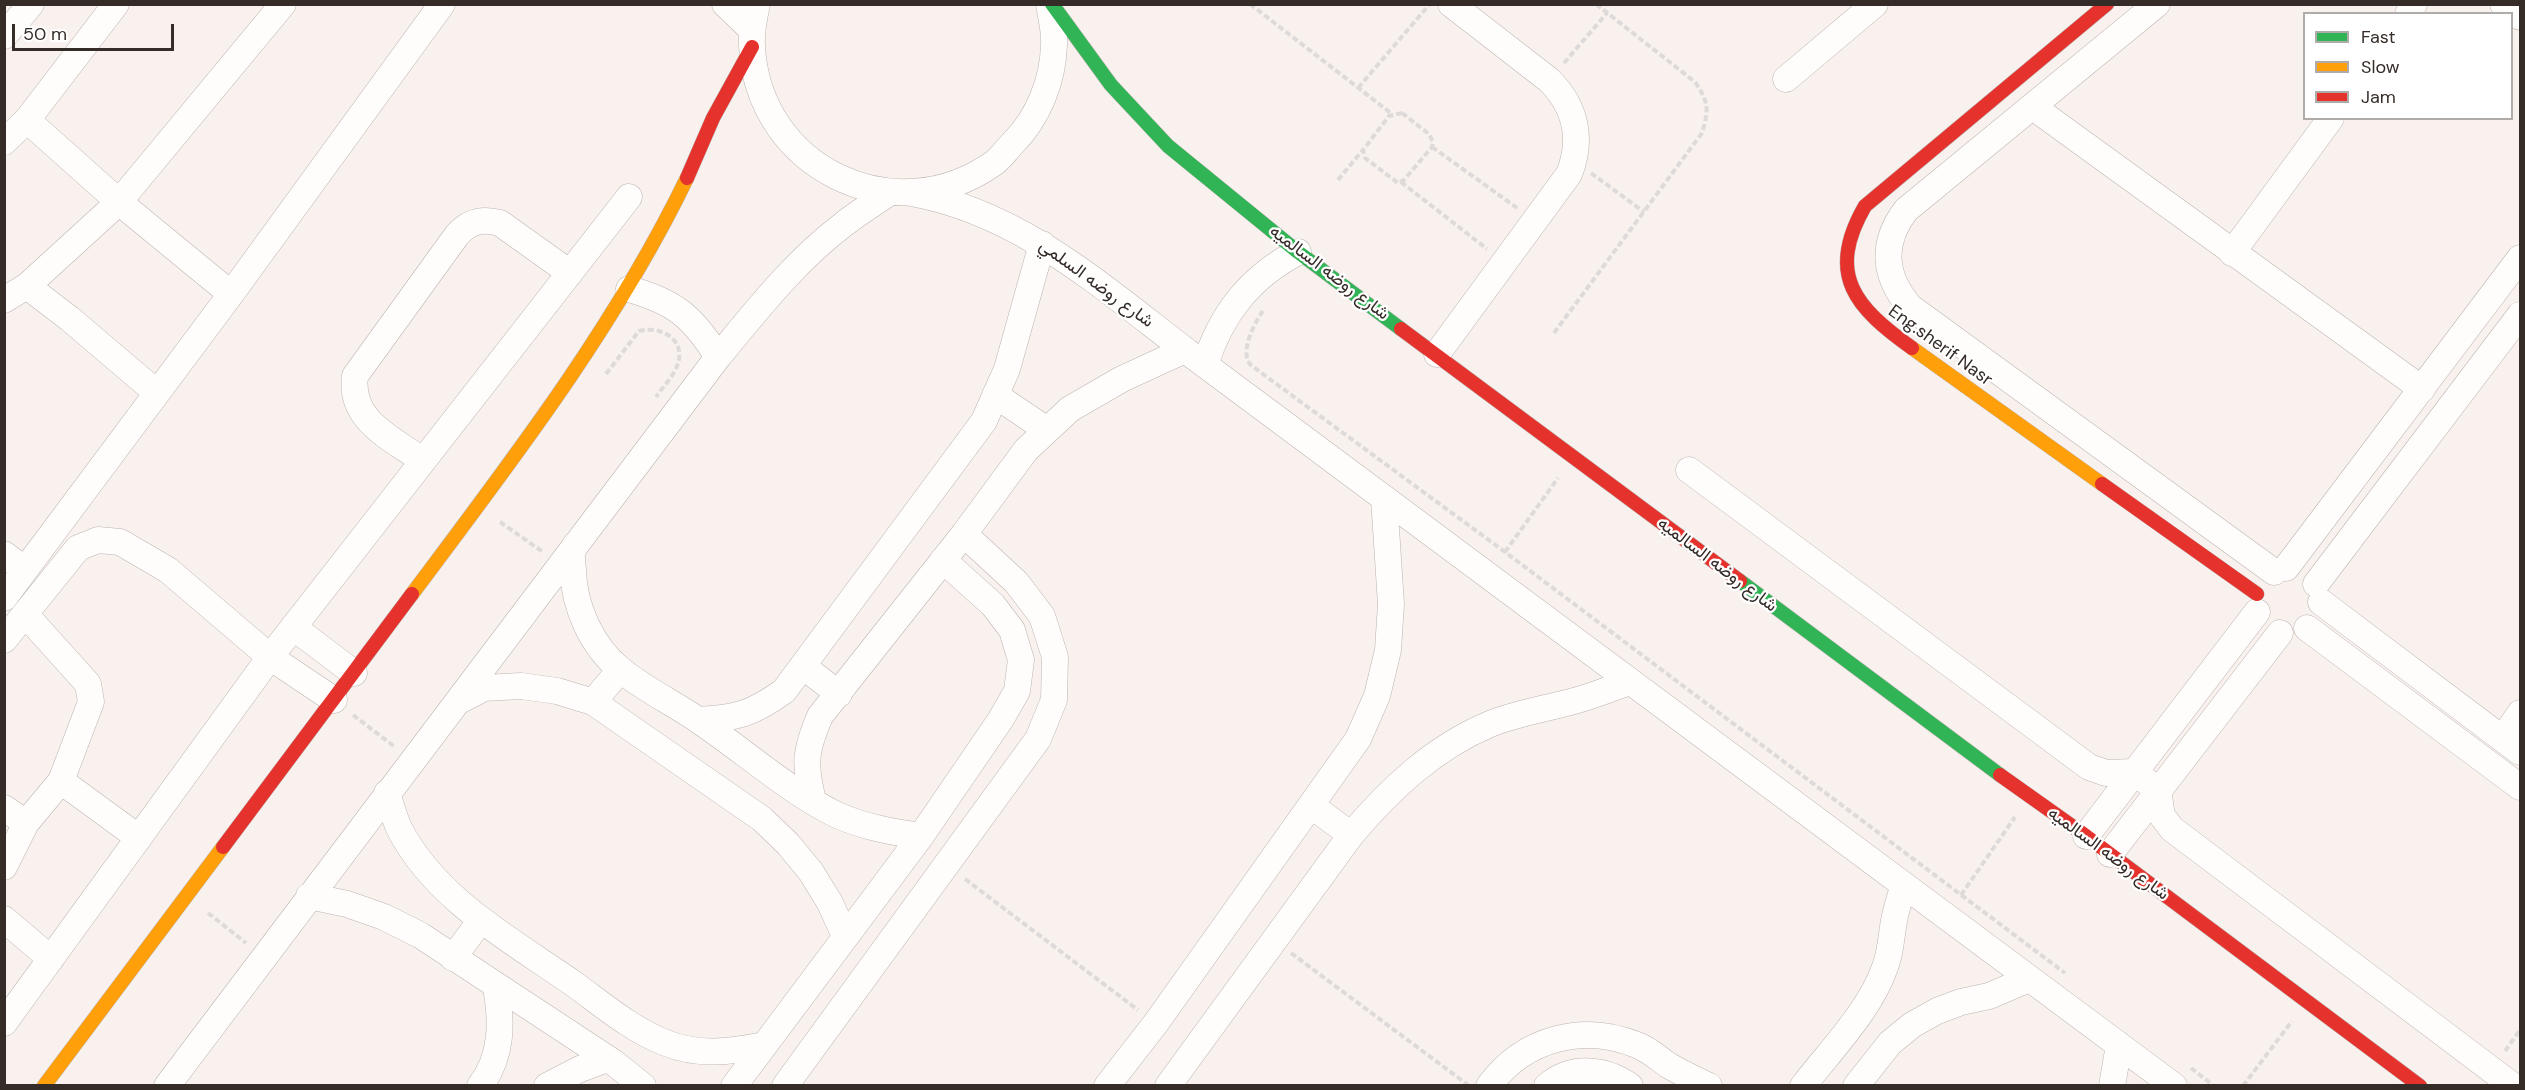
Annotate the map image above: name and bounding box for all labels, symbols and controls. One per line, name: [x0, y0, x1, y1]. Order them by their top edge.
scale bar: [15, 12, 177, 50]
legend: [2303, 12, 2513, 120]
text: 50 m: [23, 22, 67, 46]
text: Fast: [2361, 25, 2396, 49]
text: Slow: [2361, 55, 2400, 79]
text: Jam: [2361, 85, 2396, 109]
street label: شارع روضه السالميه: [1265, 221, 1393, 325]
street label: شارع روضه السلمي: [1034, 235, 1158, 333]
street label: Eng.sherif Nasr: [1884, 301, 1996, 391]
street label: شارع روضه السالميه: [1653, 513, 1781, 617]
street label: شارع روضه السالميه: [2043, 803, 2173, 905]

